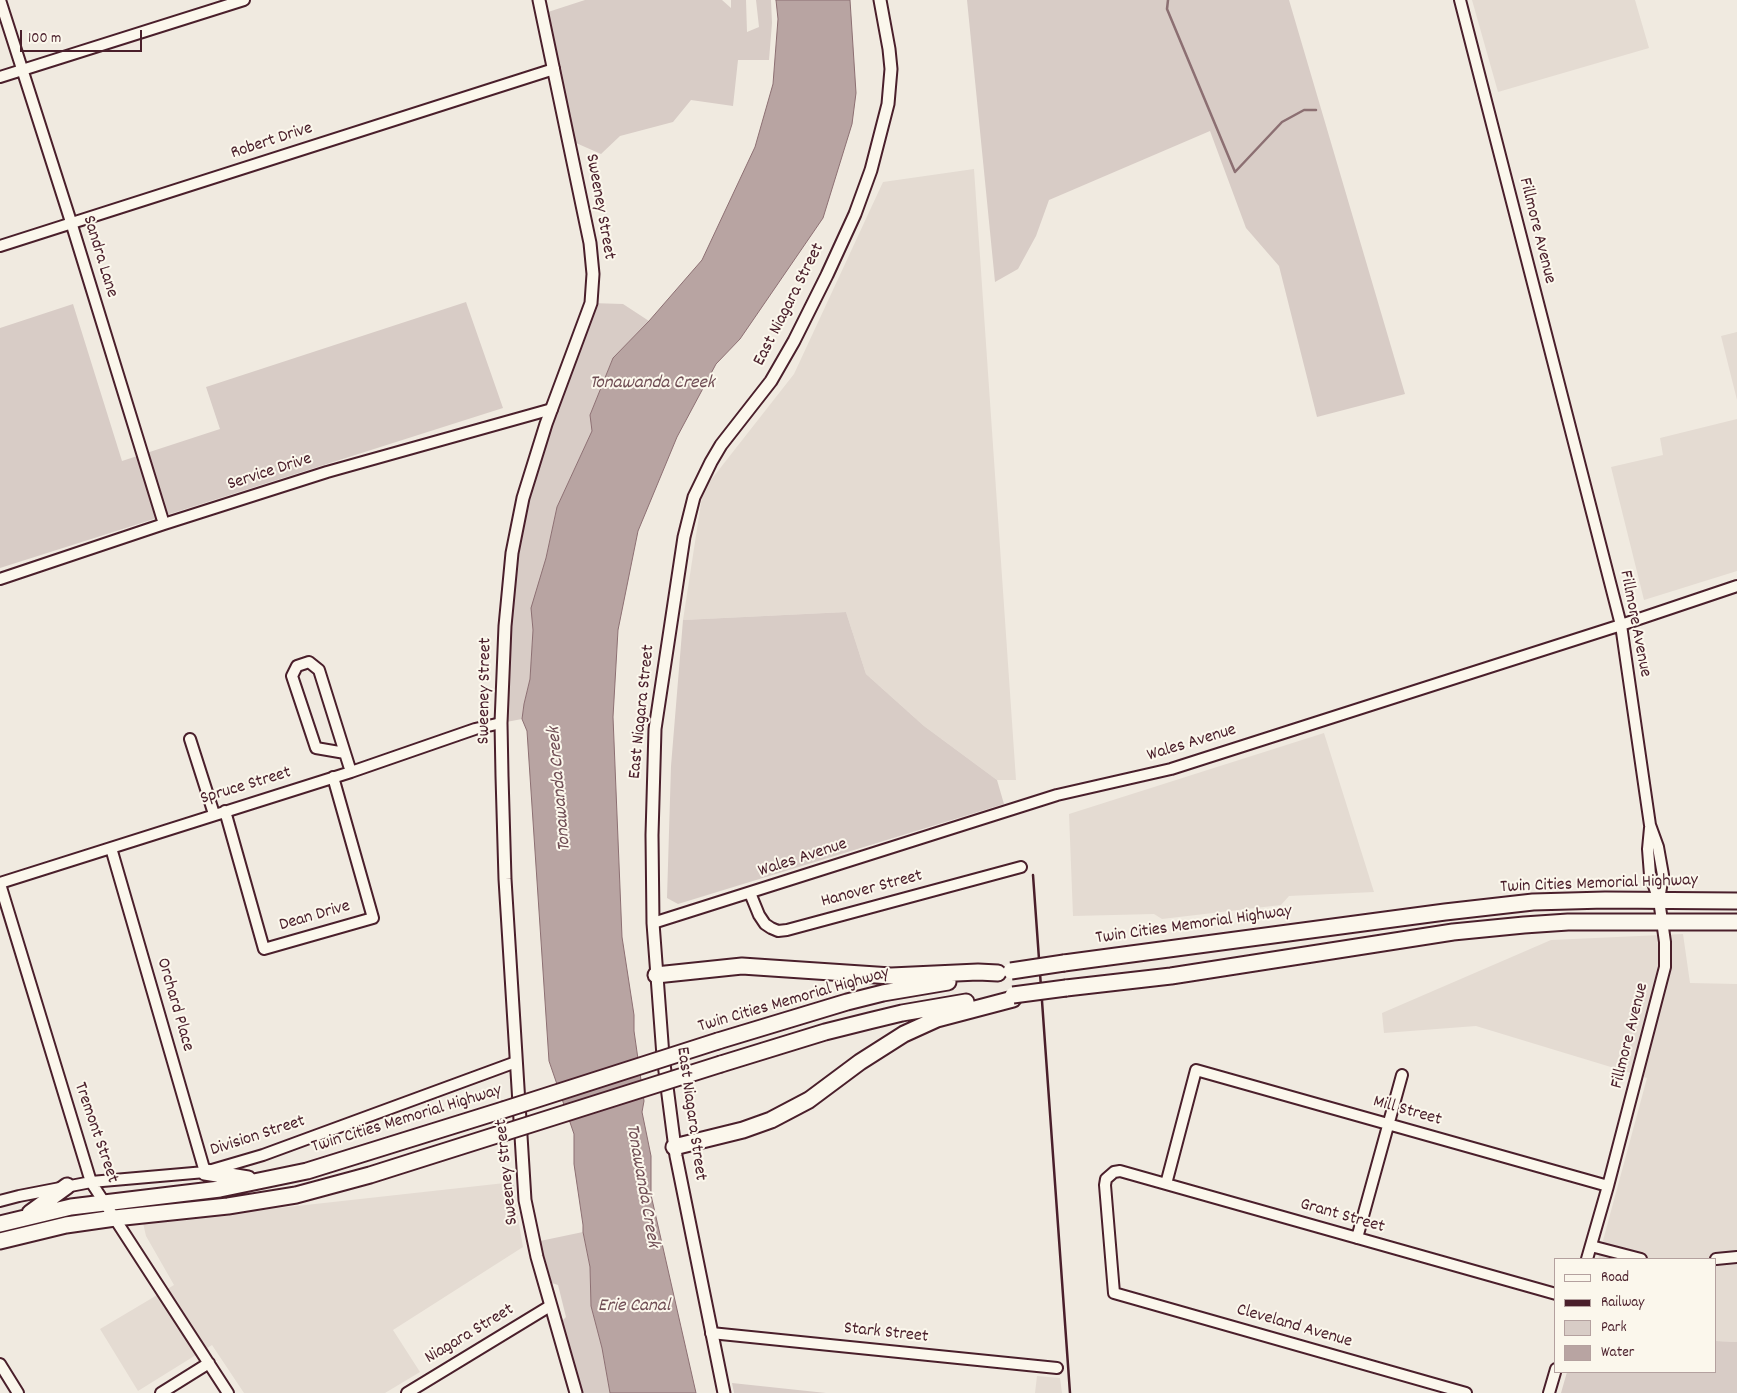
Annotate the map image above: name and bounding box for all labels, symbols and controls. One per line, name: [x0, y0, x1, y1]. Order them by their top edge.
scale bar: [22, 20, 145, 52]
text: 100 m: [28, 28, 61, 50]
street label: Robert Drive: [228, 119, 316, 165]
street label: Sweeney Street: [579, 153, 619, 261]
street label: Fillmore Avenue: [1512, 176, 1560, 286]
street label: Sandra Lane: [76, 213, 122, 301]
street label: East Niagara Street: [750, 240, 830, 370]
water label: Tonawanda Creek: [589, 373, 715, 395]
street label: Service Drive: [225, 449, 315, 497]
street label: Fillmore Avenue: [1613, 569, 1655, 679]
street label: Sweeney Street: [474, 637, 498, 745]
street label: East Niagara Street: [625, 644, 661, 780]
street label: Wales Avenue: [1145, 720, 1239, 768]
water label: Tonawanda Creek: [544, 726, 578, 852]
street label: Spruce Street: [198, 763, 294, 811]
street label: Wales Avenue: [756, 835, 850, 883]
street label: Hanover Street: [819, 866, 925, 914]
street label: Twin Cities Memorial Highway: [1500, 871, 1698, 899]
street label: Dean Drive: [277, 897, 353, 937]
street label: Twin Cities Memorial Highway: [1095, 902, 1293, 950]
street label: Orchard Place: [150, 956, 198, 1054]
street label: Twin Cities Memorial Highway: [696, 963, 892, 1039]
street label: Fillmore Avenue: [1607, 981, 1655, 1091]
street label: East Niagara Street: [670, 1046, 710, 1182]
street label: Tremont Street: [68, 1080, 122, 1186]
street label: Twin Cities Memorial Highway: [309, 1081, 505, 1159]
street label: Mill Street: [1370, 1092, 1444, 1132]
street label: Division Street: [208, 1112, 308, 1162]
street label: Sweeney Street: [492, 1118, 524, 1226]
water label: Tonawanda Creek: [619, 1122, 663, 1250]
street label: Grant Street: [1297, 1195, 1387, 1239]
legend: [1554, 1258, 1717, 1373]
text: Road: [1601, 1267, 1629, 1289]
text: Railway: [1601, 1292, 1644, 1314]
water label: Erie Canal: [598, 1296, 670, 1318]
street label: Niagara Street: [422, 1300, 518, 1370]
street label: Cleveland Avenue: [1234, 1300, 1354, 1354]
text: Park: [1601, 1317, 1627, 1339]
street label: Stark Street: [843, 1319, 929, 1349]
text: Water: [1601, 1342, 1634, 1364]

